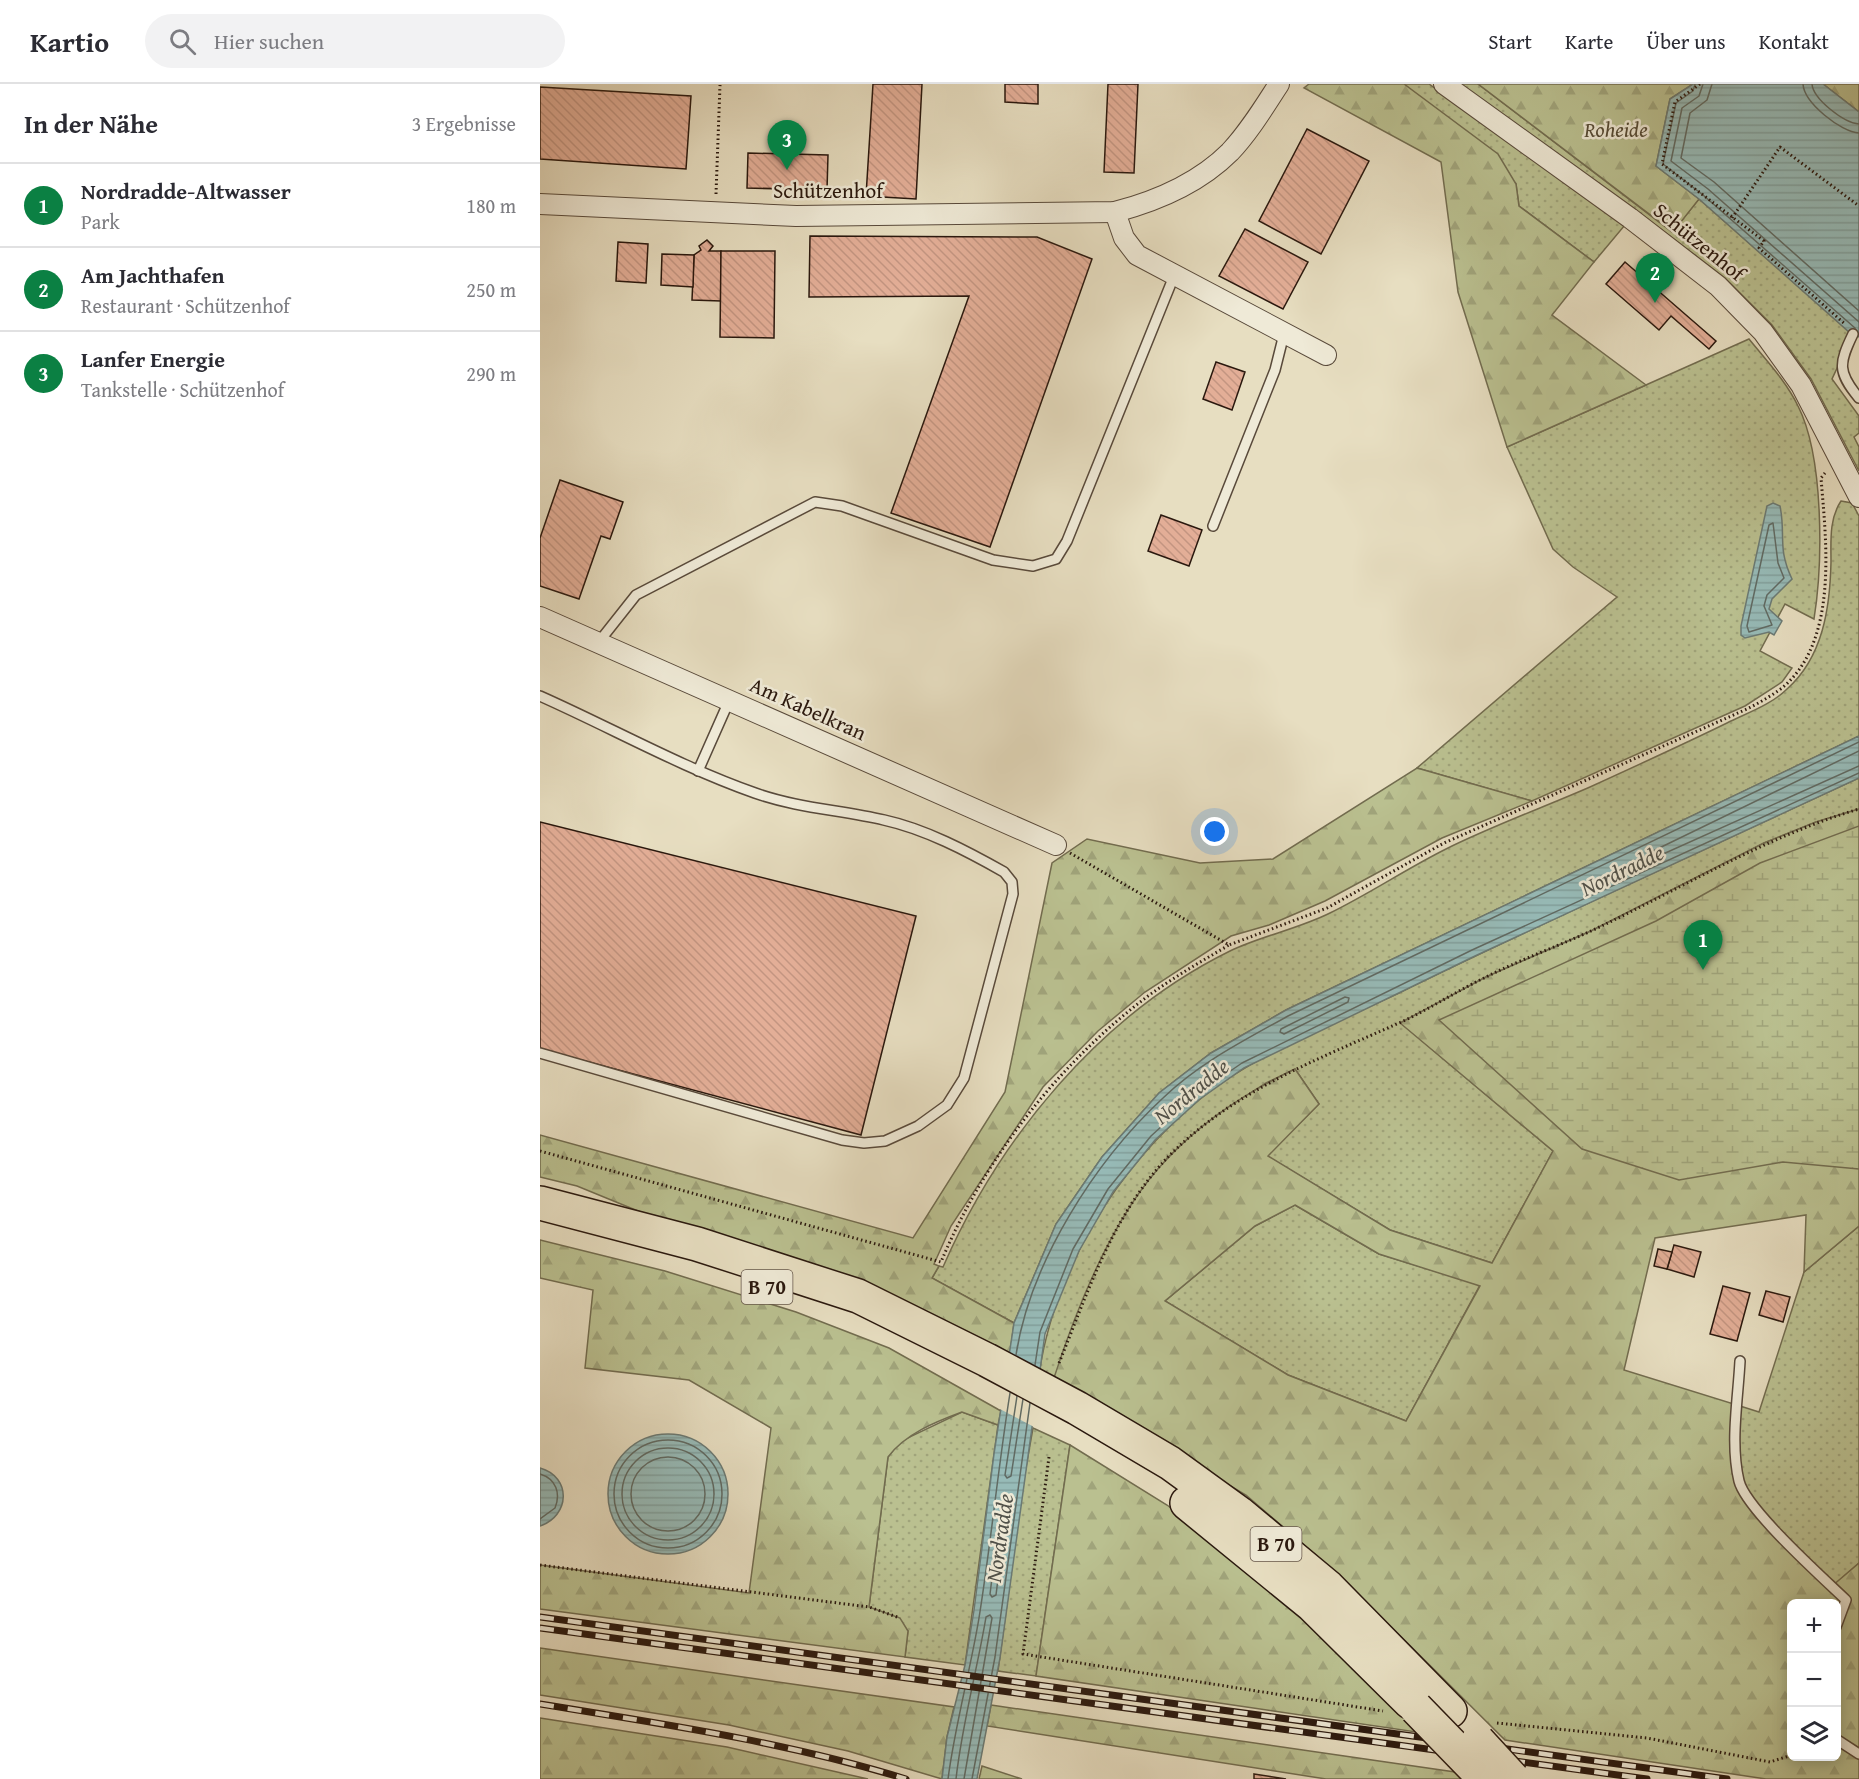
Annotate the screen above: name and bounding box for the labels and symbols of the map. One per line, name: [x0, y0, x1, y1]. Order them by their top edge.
park label: Roheide: [1583, 114, 1648, 145]
pin: 3: [768, 120, 806, 170]
street label: Schützenhof: [773, 175, 885, 206]
street label: Schützenhof: [1647, 195, 1754, 290]
pin: 2: [1636, 254, 1674, 303]
street label: Am Kabelkran: [745, 669, 871, 748]
your location: [1200, 817, 1229, 846]
water label: Nordradde: [1574, 836, 1669, 904]
pin: 1: [1684, 920, 1722, 970]
water label: Nordradde: [1146, 1050, 1236, 1132]
road number: B 70: [742, 1270, 792, 1304]
water label: Nordradde: [977, 1492, 1021, 1585]
road number: B 70: [1250, 1527, 1302, 1561]

